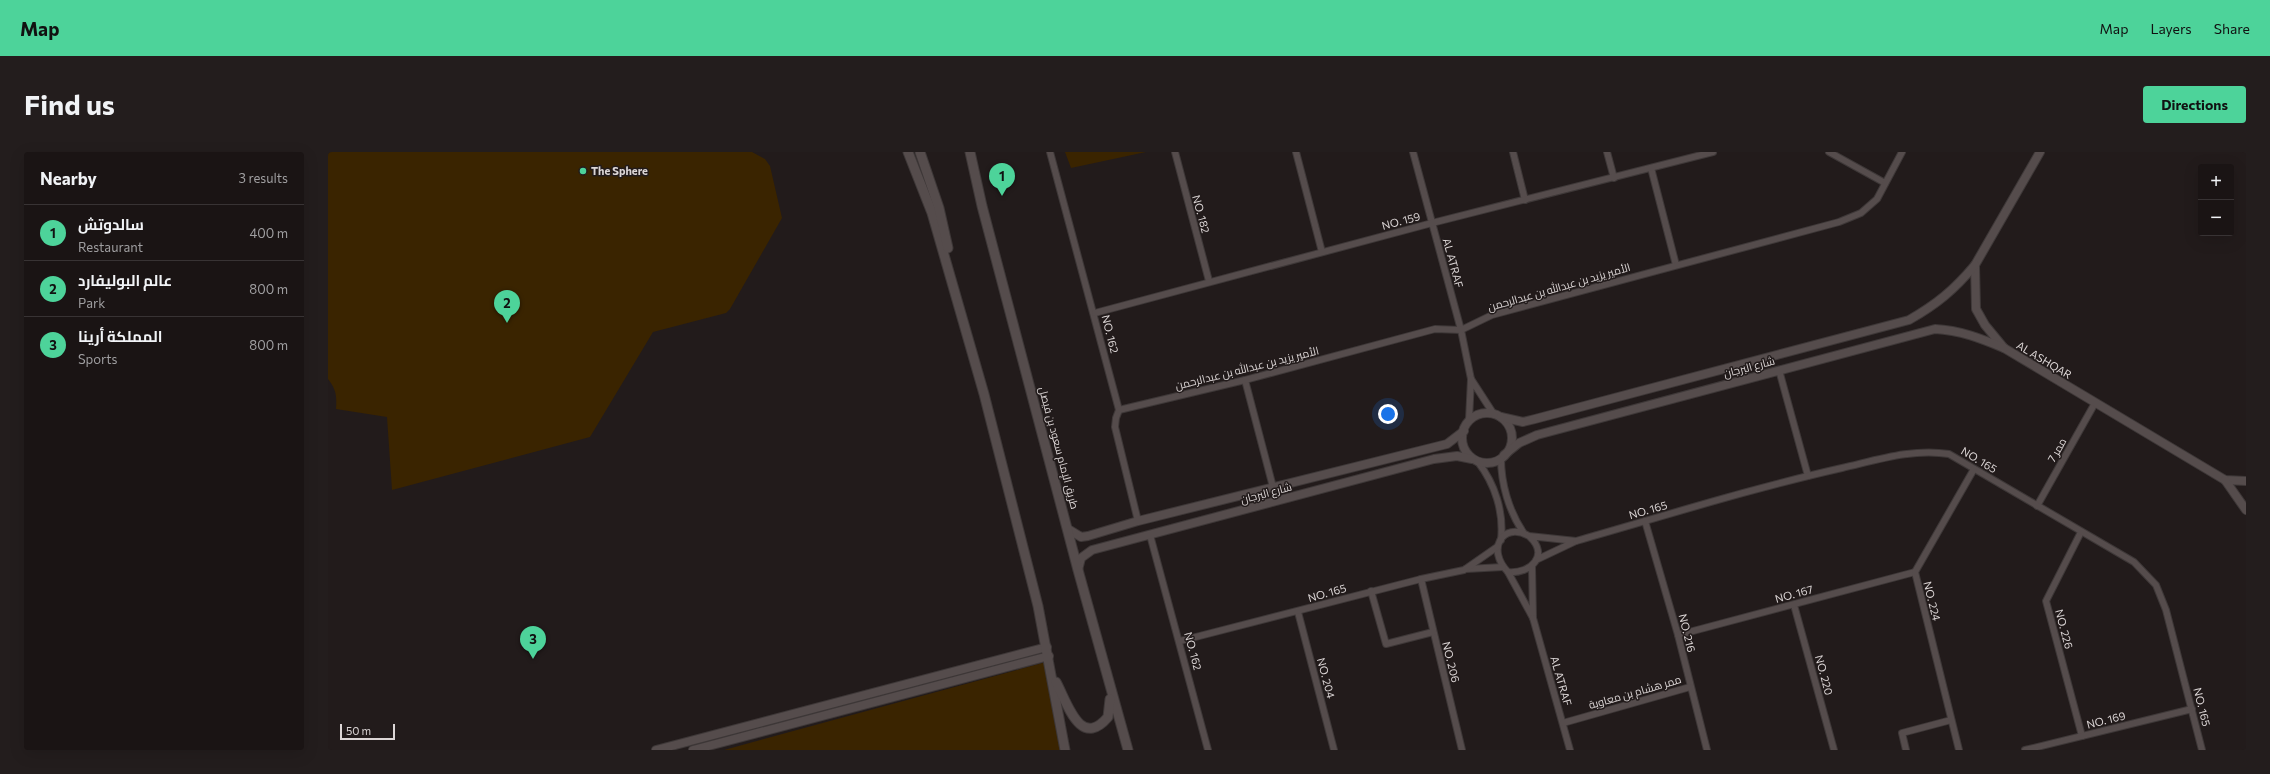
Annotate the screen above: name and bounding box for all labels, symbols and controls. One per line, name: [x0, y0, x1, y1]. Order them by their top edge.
text: Map: [20, 17, 59, 40]
text: Map: [2100, 20, 2128, 37]
text: Layers: [2150, 20, 2192, 37]
text: Share: [2214, 20, 2250, 37]
button: Directions: [2143, 86, 2246, 123]
text: Find us: [24, 87, 115, 121]
pin: 1: [989, 163, 1015, 196]
place label: The Sphere: [591, 164, 648, 177]
map controls: [2198, 164, 2234, 236]
button: +: [2198, 164, 2234, 200]
marker: The Sphere: [578, 166, 588, 176]
text: Nearby: [40, 168, 97, 189]
text: 3 results: [239, 170, 288, 186]
street label: NO. 182: [1190, 193, 1213, 234]
button: −: [2198, 200, 2234, 236]
street label: NO. 159: [1380, 209, 1422, 232]
text: سالدوتش: [78, 215, 144, 233]
text: 1: [50, 225, 56, 241]
text: 400 m: [249, 225, 288, 241]
street label: AL ATRAF: [1441, 237, 1466, 289]
text: Restaurant: [78, 239, 143, 255]
street label: الأمير يزيد بن عبدالله بن عبدالرحمن: [1486, 259, 1632, 314]
text: عالم البوليفارد: [78, 271, 172, 289]
text: 2: [49, 281, 57, 297]
text: 800 m: [249, 281, 288, 297]
pin: 2: [494, 290, 520, 323]
text: Park: [78, 295, 105, 311]
street label: NO. 162: [1099, 313, 1122, 354]
text: المملكة أرينا: [78, 327, 162, 345]
text: 3: [49, 337, 57, 353]
text: 800 m: [249, 337, 288, 353]
street label: AL ASHQAR: [2014, 338, 2075, 381]
street label: الأمير يزيد بن عبدالله بن عبدالرحمن: [1173, 342, 1320, 393]
text: Sports: [78, 351, 118, 367]
street label: شارع البرجان: [1722, 353, 1776, 382]
street label: طريق الإمام سعود بن فيصل: [1035, 385, 1082, 511]
your location: [1378, 404, 1398, 424]
street label: ممر 7: [2045, 435, 2069, 465]
street label: NO. 165: [1959, 444, 1999, 475]
street label: شارع البرجان: [1239, 479, 1293, 508]
street label: NO. 165: [1627, 498, 1669, 521]
street label: NO. 224: [1921, 580, 1944, 622]
street label: NO. 165: [1306, 581, 1348, 604]
street label: NO. 167: [1773, 582, 1814, 605]
street label: NO. 226: [2053, 608, 2076, 650]
street label: NO. 216: [1676, 612, 1699, 654]
pin: 3: [520, 626, 546, 659]
street label: NO. 162: [1182, 630, 1205, 671]
street label: NO. 206: [1440, 640, 1463, 684]
street label: NO. 220: [1813, 653, 1836, 696]
street label: AL ATRAF: [1548, 655, 1575, 707]
street label: NO. 204: [1315, 656, 1338, 700]
street label: ممر هشام بن معاوية: [1587, 672, 1683, 713]
street label: NO. 165: [2191, 686, 2214, 728]
street label: NO. 169: [2085, 708, 2127, 731]
scale bar: [340, 722, 395, 741]
text: 50 m: [346, 724, 371, 737]

